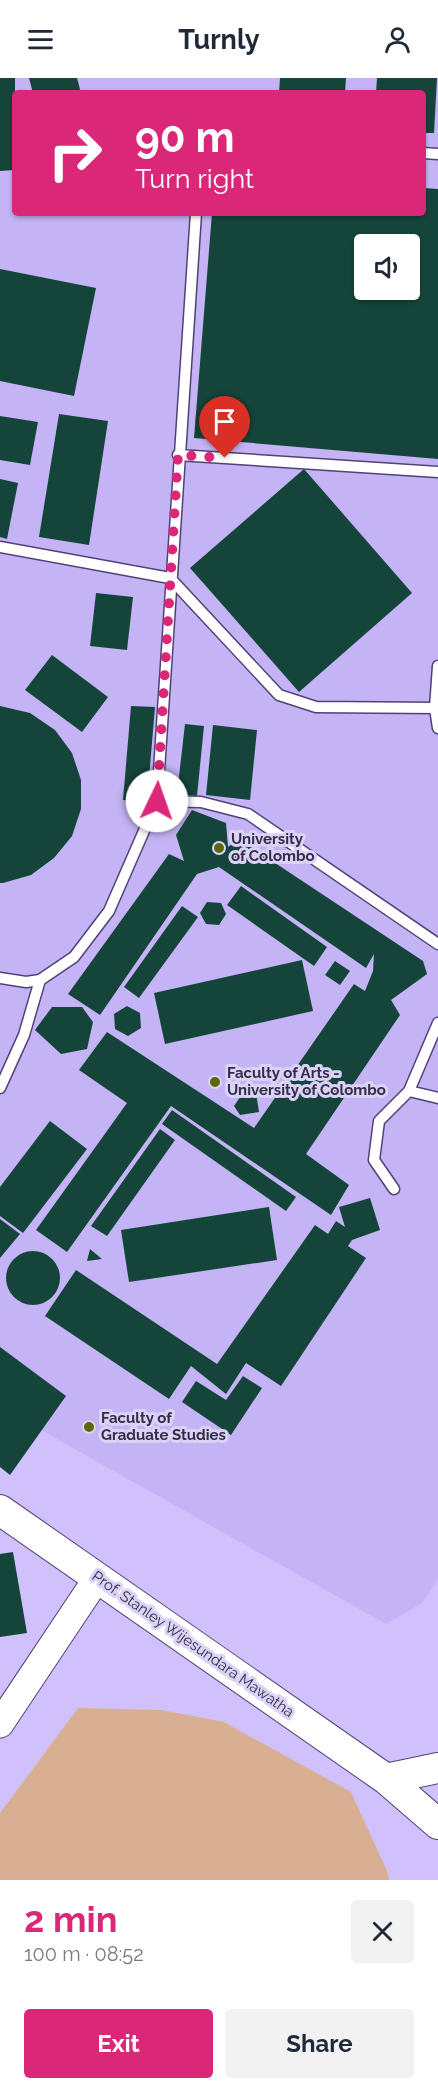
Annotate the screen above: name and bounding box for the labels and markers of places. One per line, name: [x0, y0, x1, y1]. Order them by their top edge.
pin: [199, 396, 250, 458]
place label: University of Colombo: [231, 830, 315, 865]
marker: University of Colombo: [212, 841, 226, 855]
place label: Faculty of Arts - University of Colombo: [227, 1064, 386, 1099]
marker: Faculty of Arts - University of Colombo: [208, 1075, 222, 1089]
place label: Faculty of Graduate Studies: [101, 1409, 226, 1444]
marker: Faculty of Graduate Studies: [82, 1420, 96, 1434]

